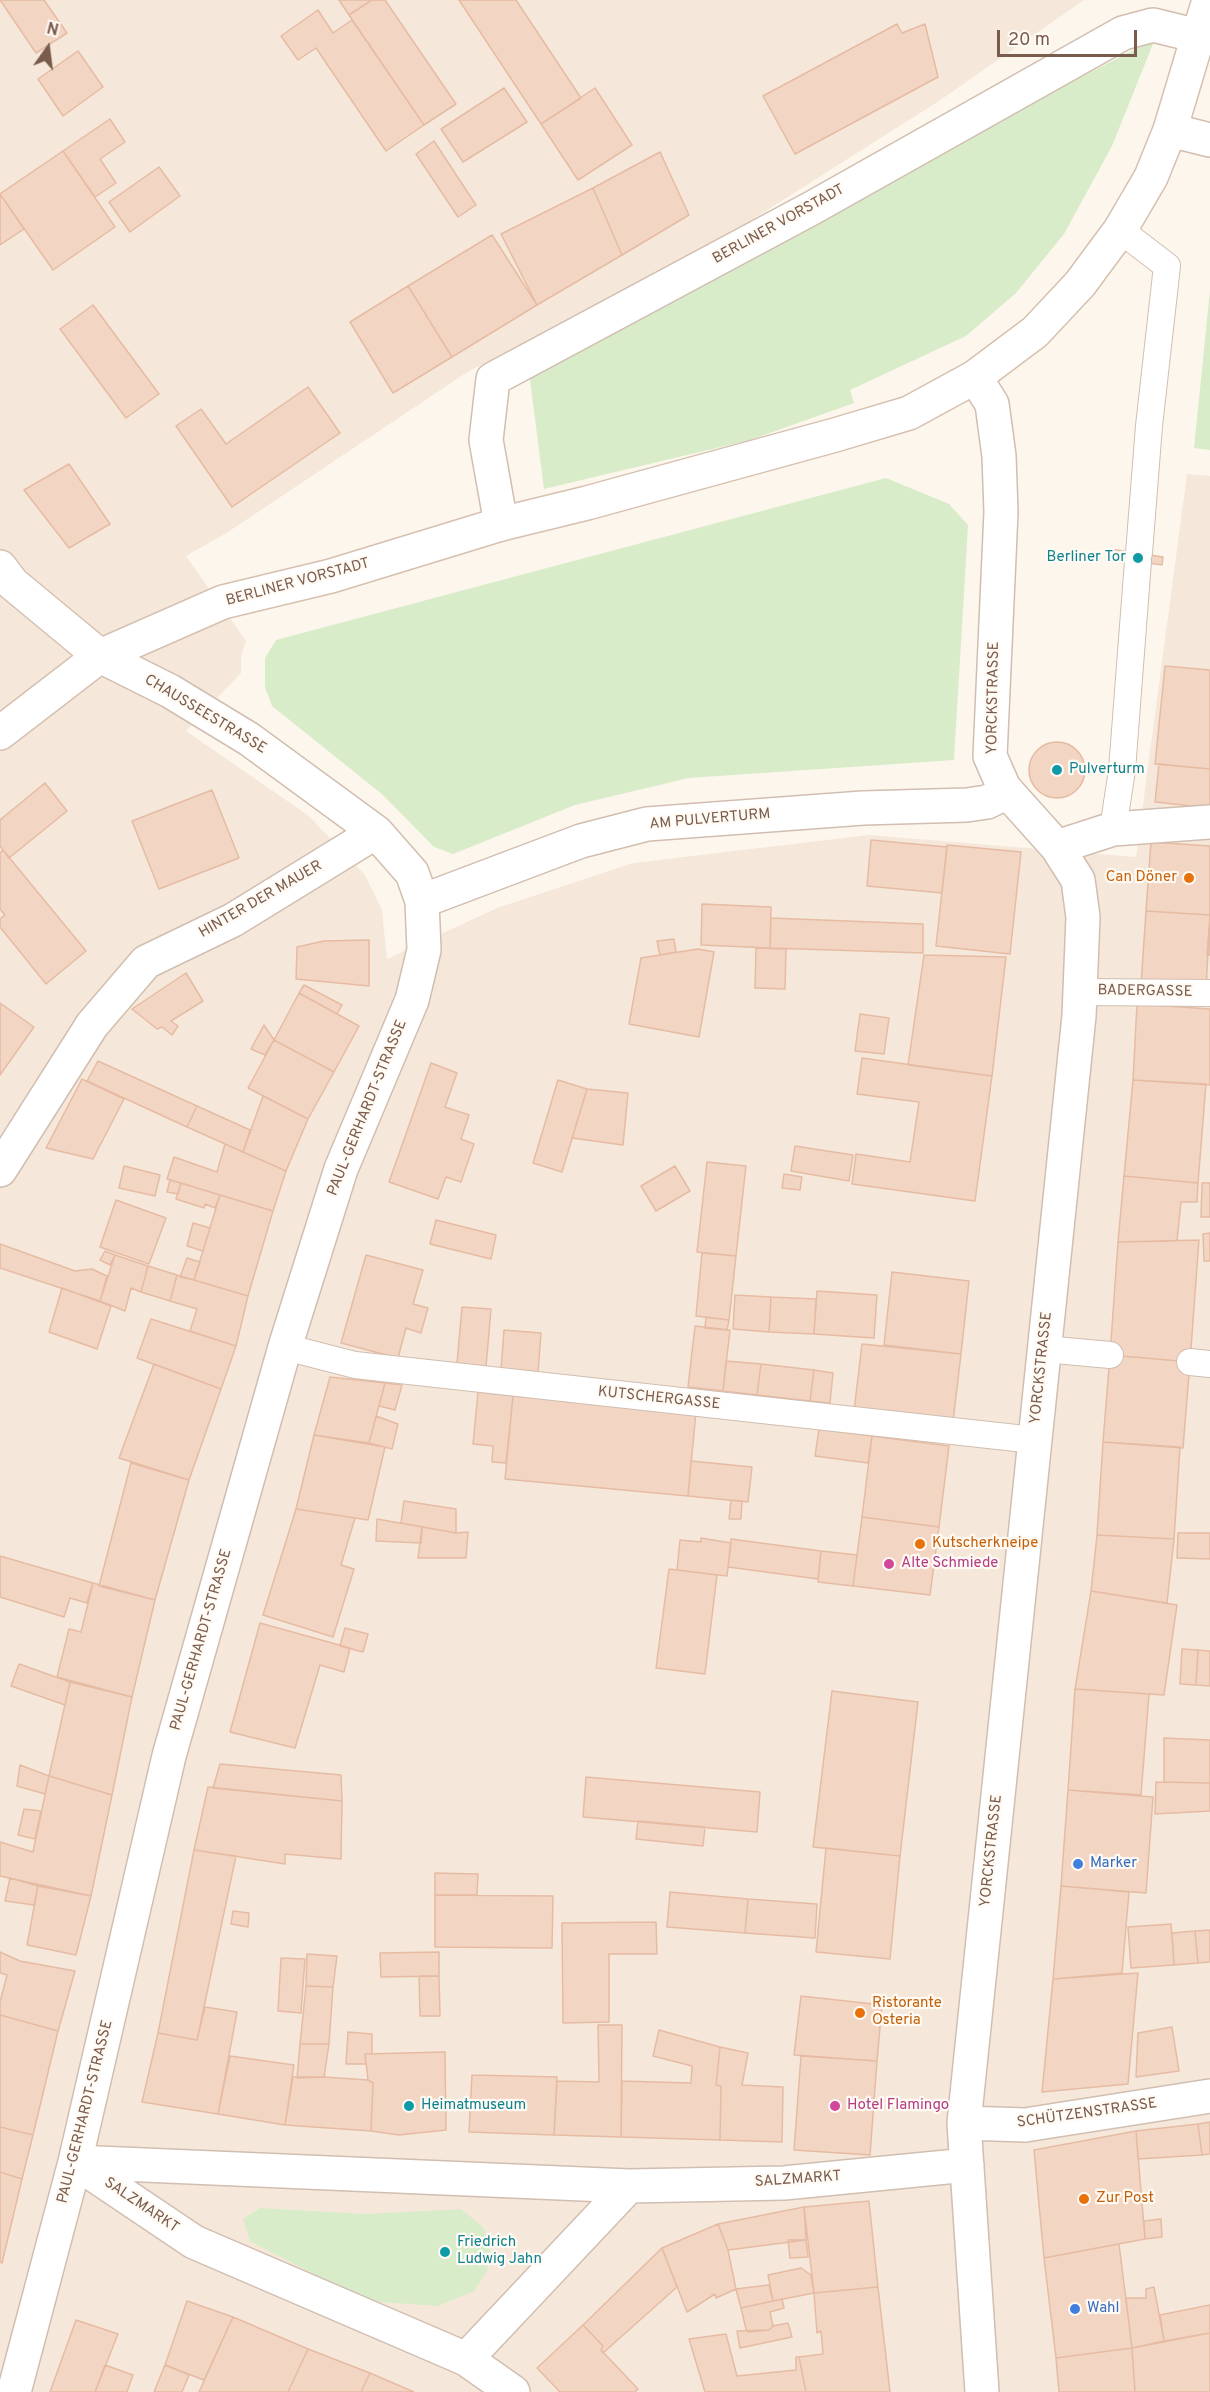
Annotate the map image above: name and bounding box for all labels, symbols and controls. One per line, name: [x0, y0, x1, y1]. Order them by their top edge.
north arrow: [18, 18, 78, 78]
scale bar: [1000, 18, 1140, 56]
text: N: [44, 19, 60, 42]
text: 20 m: [1008, 29, 1050, 52]
street label: BERLINER VORSTADT: [710, 181, 848, 269]
place label: Berliner Tor: [1047, 549, 1126, 567]
marker: Berliner Tor: [1131, 551, 1145, 565]
street label: BERLINER VORSTADT: [224, 555, 372, 611]
street label: YORCKSTRASSE: [984, 641, 1004, 755]
street label: CHAUSSEESTRASSE: [141, 671, 269, 759]
place label: Pulverturm: [1069, 761, 1145, 779]
marker: Pulverturm: [1050, 763, 1064, 777]
street label: AM PULVERTURM: [649, 806, 771, 834]
street label: HINTER DER MAUER: [196, 857, 326, 943]
place label: Can Döner: [1106, 869, 1177, 887]
marker: Can Döner: [1182, 871, 1196, 885]
street label: BADERGASSE: [1097, 982, 1193, 1002]
street label: PAUL-GERHARDT-STRASSE: [324, 1017, 412, 1199]
street label: YORCKSTRASSE: [1027, 1311, 1057, 1425]
street label: KUTSCHERGASSE: [597, 1384, 721, 1414]
place label: Kutscherkneipe: [932, 1535, 1038, 1553]
marker: Kutscherkneipe: [913, 1537, 927, 1551]
street label: PAUL-GERHARDT-STRASSE: [167, 1547, 237, 1733]
place label: Alte Schmiede: [901, 1555, 998, 1573]
marker: Alte Schmiede: [882, 1557, 896, 1571]
street label: YORCKSTRASSE: [977, 1794, 1007, 1908]
place label: Marker: [1090, 1855, 1137, 1873]
marker: Marker: [1071, 1857, 1085, 1871]
place label: Ristorante Osteria: [872, 1995, 942, 2030]
marker: Ristorante Osteria: [853, 2006, 867, 2020]
street label: PAUL-GERHARDT-STRASSE: [54, 2018, 118, 2206]
street label: SCHÜTZENSTRASSE: [1016, 2095, 1158, 2133]
place label: Heimatmuseum: [421, 2097, 526, 2115]
place label: Hotel Flamingo: [847, 2097, 949, 2115]
marker: Heimatmuseum: [402, 2099, 416, 2113]
marker: Hotel Flamingo: [828, 2099, 842, 2113]
street label: SALZMARKT: [754, 2168, 842, 2192]
street label: SALZMARKT: [100, 2174, 182, 2238]
place label: Zur Post: [1096, 2190, 1154, 2208]
marker: Zur Post: [1077, 2192, 1091, 2206]
place label: Friedrich Ludwig Jahn: [457, 2234, 542, 2269]
marker: Friedrich Ludwig Jahn: [438, 2245, 452, 2259]
place label: Wahl: [1087, 2300, 1119, 2318]
marker: Wahl: [1068, 2302, 1082, 2316]

